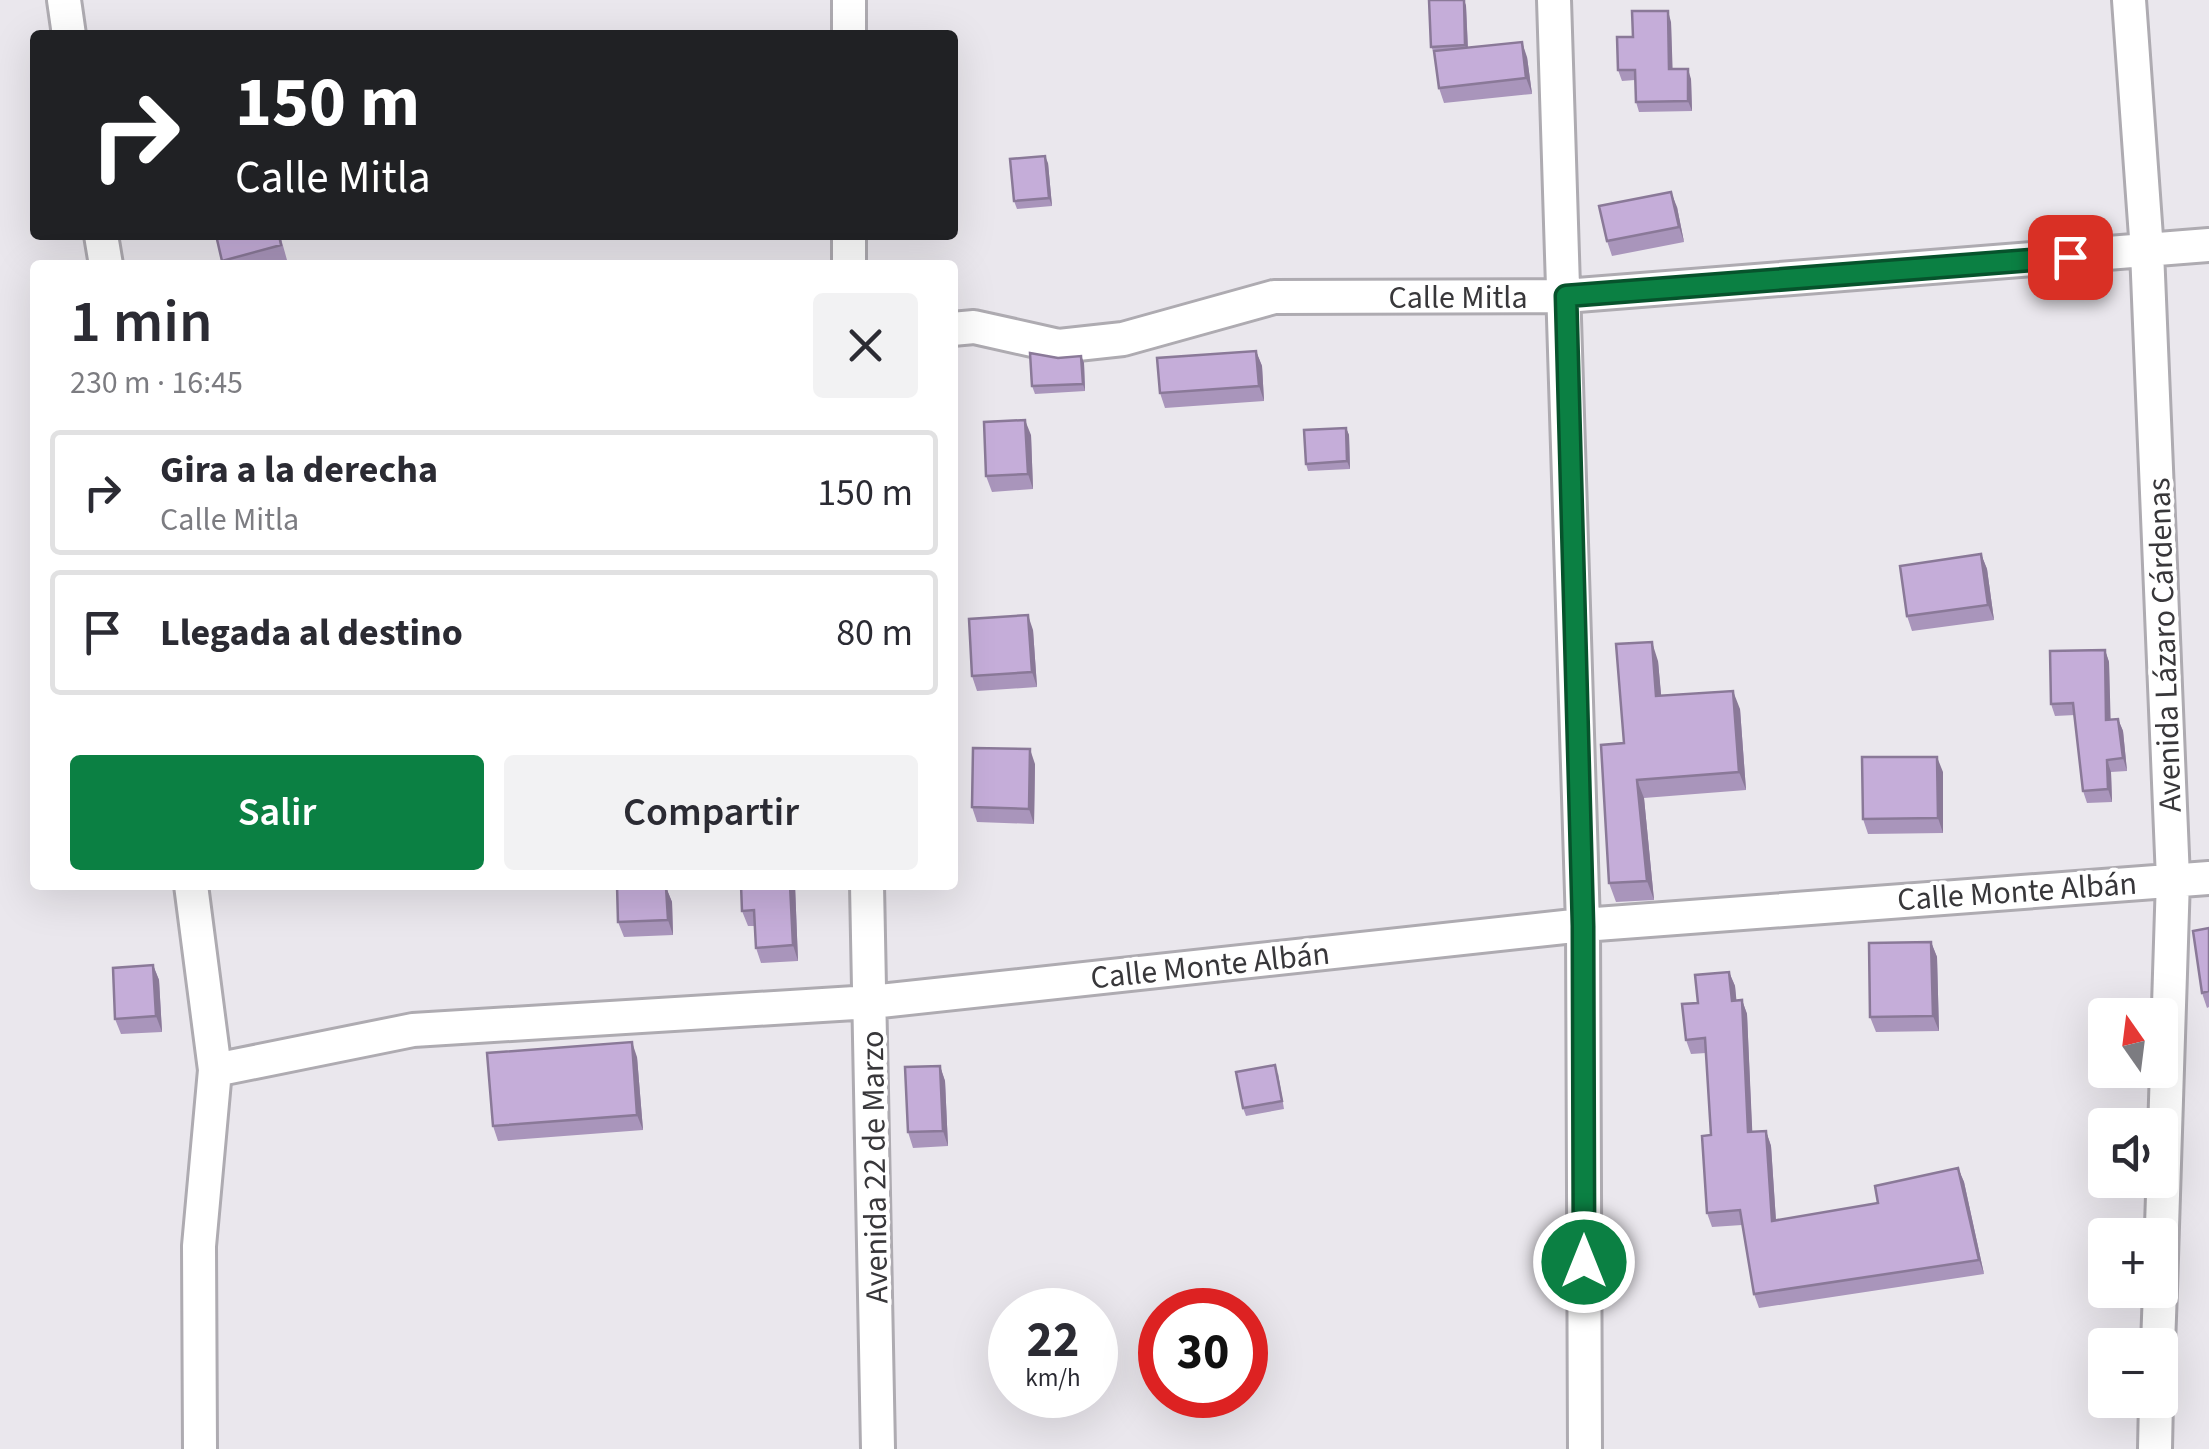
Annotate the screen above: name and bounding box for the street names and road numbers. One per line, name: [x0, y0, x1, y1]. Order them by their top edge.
street label: Calle Mitla: [1388, 275, 1528, 321]
street label: Avenida Lázaro Cárdenas: [2136, 477, 2194, 813]
street label: Calle Monte Albán: [1896, 861, 2138, 923]
street label: Calle Monte Albán: [1088, 931, 1332, 1001]
street label: Avenida 22 de Marzo: [850, 1030, 900, 1304]

